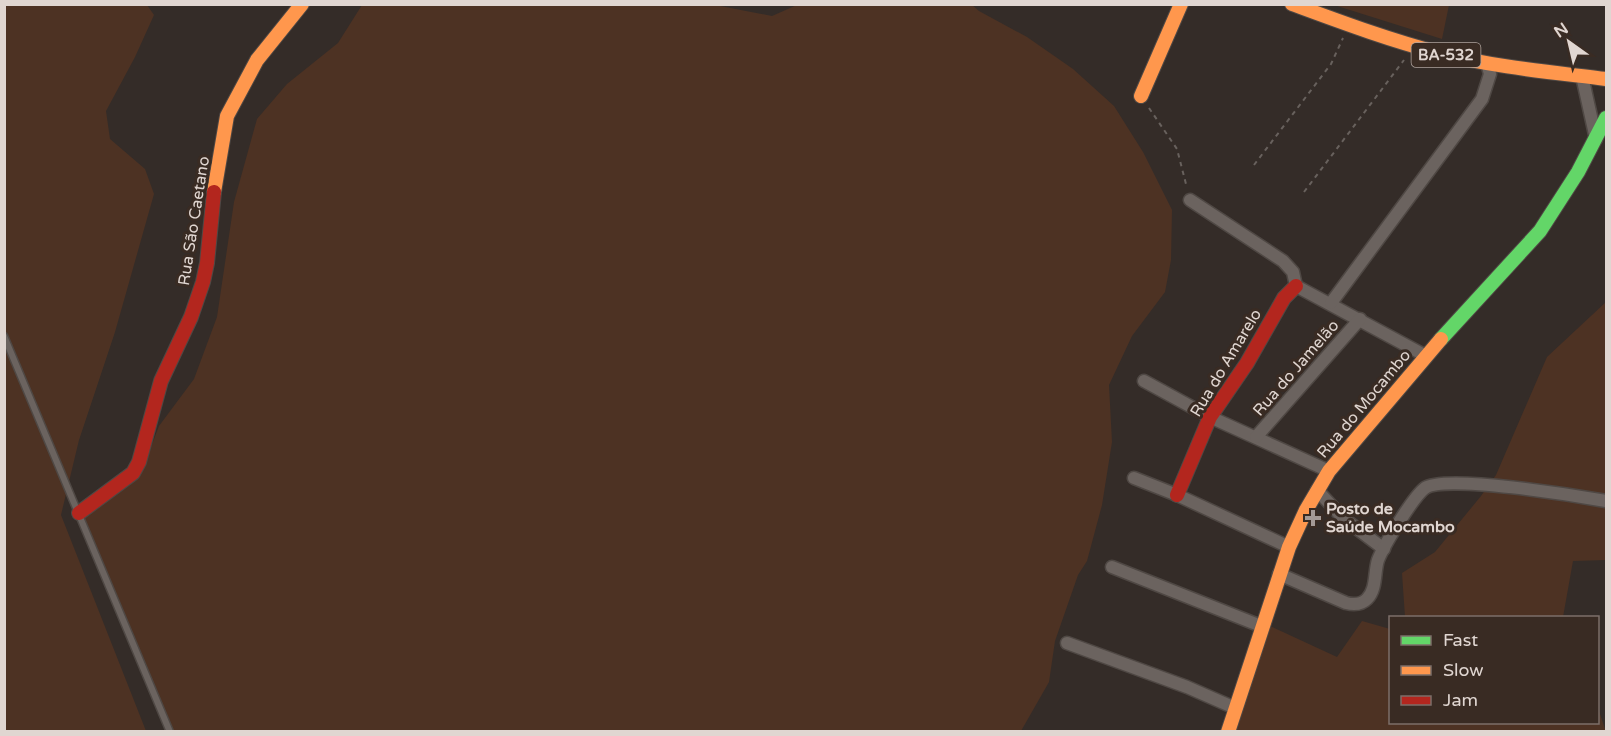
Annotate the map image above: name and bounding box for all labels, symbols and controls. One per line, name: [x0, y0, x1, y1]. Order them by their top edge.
north arrow: [1539, 12, 1599, 72]
text: N: [1550, 19, 1572, 42]
road number: BA-532: [1412, 43, 1480, 67]
street label: Rua São Caetano: [174, 155, 214, 287]
street label: Rua do Amarelo: [1186, 305, 1266, 421]
street label: Rua do Jamelão: [1249, 316, 1343, 420]
street label: Rua do Mocambo: [1313, 346, 1415, 462]
place label: Posto de Saúde Mocambo: [1326, 499, 1455, 537]
marker: Posto de Saúde Mocambo: [1304, 509, 1322, 527]
legend: [1389, 616, 1599, 724]
text: Fast: [1443, 629, 1478, 651]
text: Slow: [1443, 659, 1484, 681]
text: Jam: [1443, 689, 1478, 711]

